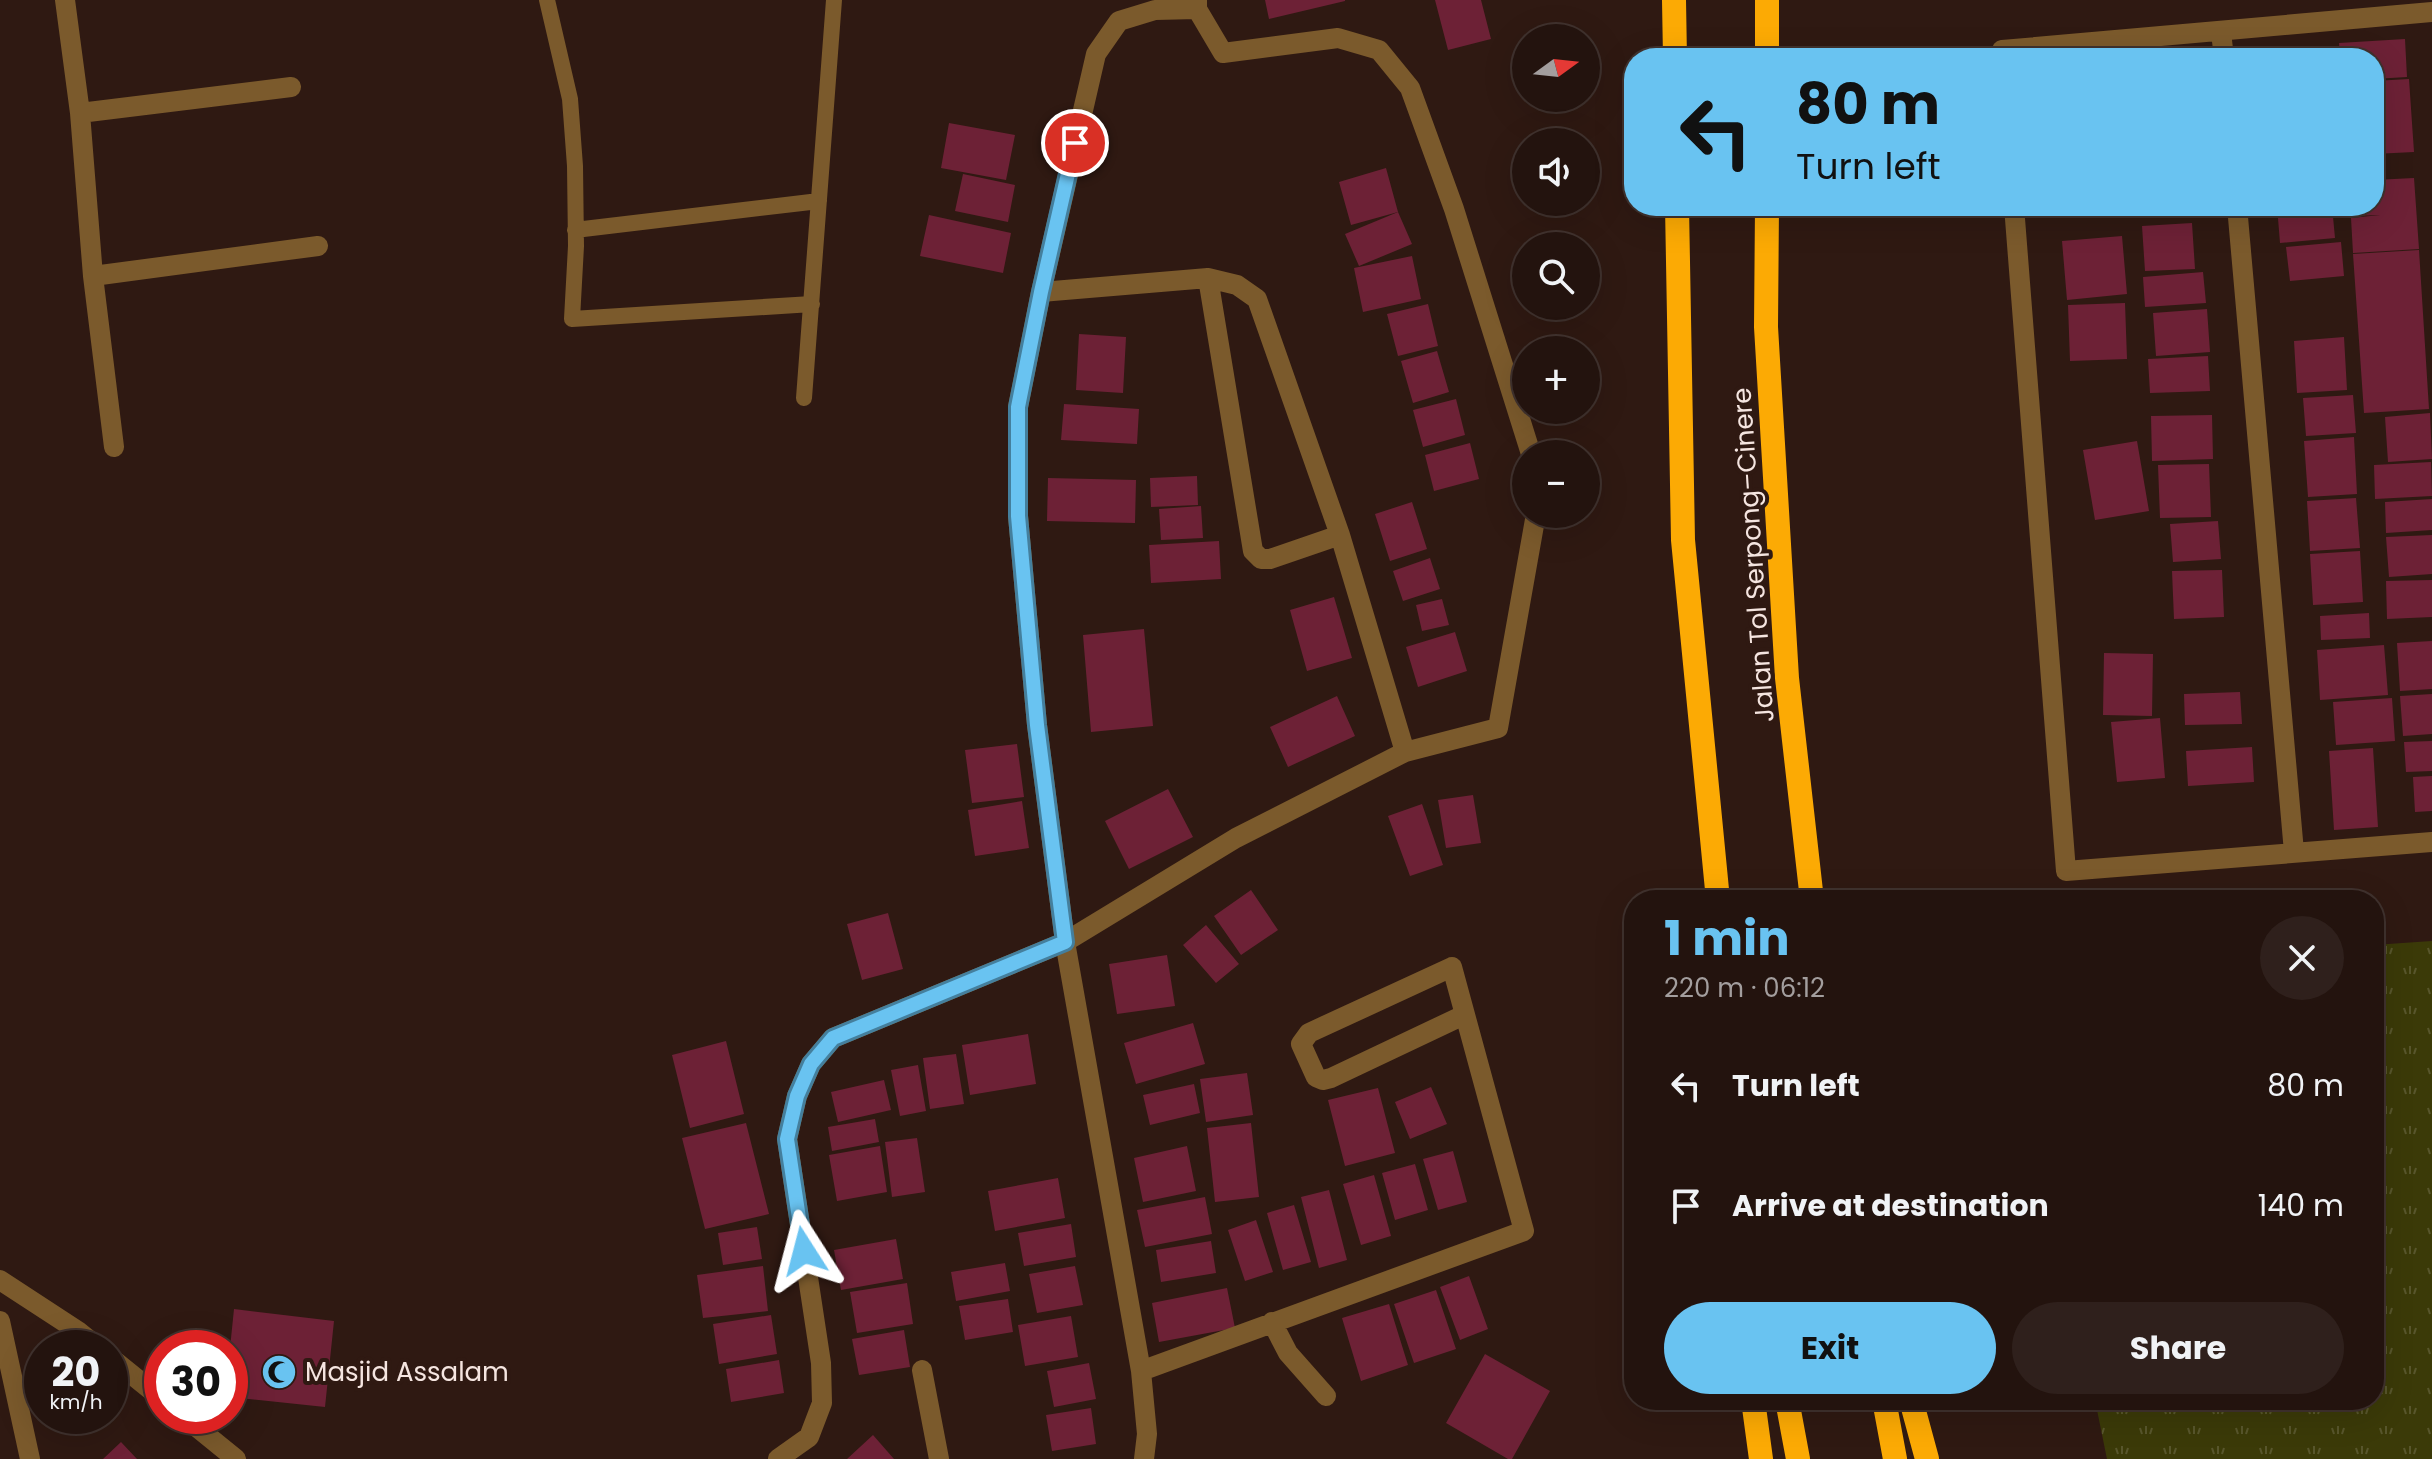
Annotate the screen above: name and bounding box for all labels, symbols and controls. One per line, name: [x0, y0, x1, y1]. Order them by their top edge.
north arrow: [1512, 24, 1600, 112]
map controls: [1512, 24, 1600, 528]
text: 80 m: [1796, 65, 1940, 144]
icon: left: [1664, 80, 1768, 184]
pin: [1041, 109, 1109, 177]
icon: arrive: [1053, 121, 1097, 165]
button: sound: [1512, 128, 1600, 216]
text: Turn left: [1796, 141, 1941, 192]
button: search: [1512, 232, 1600, 320]
button: +: [1512, 336, 1600, 424]
street label: Jalan Tol Serpong–Cinere: [1723, 387, 1783, 723]
button: −: [1512, 440, 1600, 528]
text: 1 min: [1664, 905, 1790, 972]
button: close: [2260, 916, 2344, 1000]
text: 220 m · 06:12: [1664, 970, 1825, 1006]
icon: left: [1664, 1064, 1708, 1108]
text: Turn left: [1732, 1064, 1860, 1107]
text: 80 m: [2267, 1064, 2344, 1107]
icon: arrive: [1664, 1184, 1708, 1228]
text: Arrive at destination: [1732, 1184, 2049, 1227]
text: 140 m: [2258, 1184, 2344, 1227]
position arrow: [762, 1209, 846, 1293]
button: Exit: [1664, 1302, 1996, 1394]
button: Share: [2012, 1302, 2344, 1394]
speed limit sign: 30: [144, 1330, 248, 1434]
text: 20: [52, 1344, 100, 1400]
mosque icon: Masjid Assalam: [260, 1353, 298, 1391]
place label: Masjid Assalam: [305, 1354, 509, 1390]
text: km/h: [49, 1388, 103, 1416]

